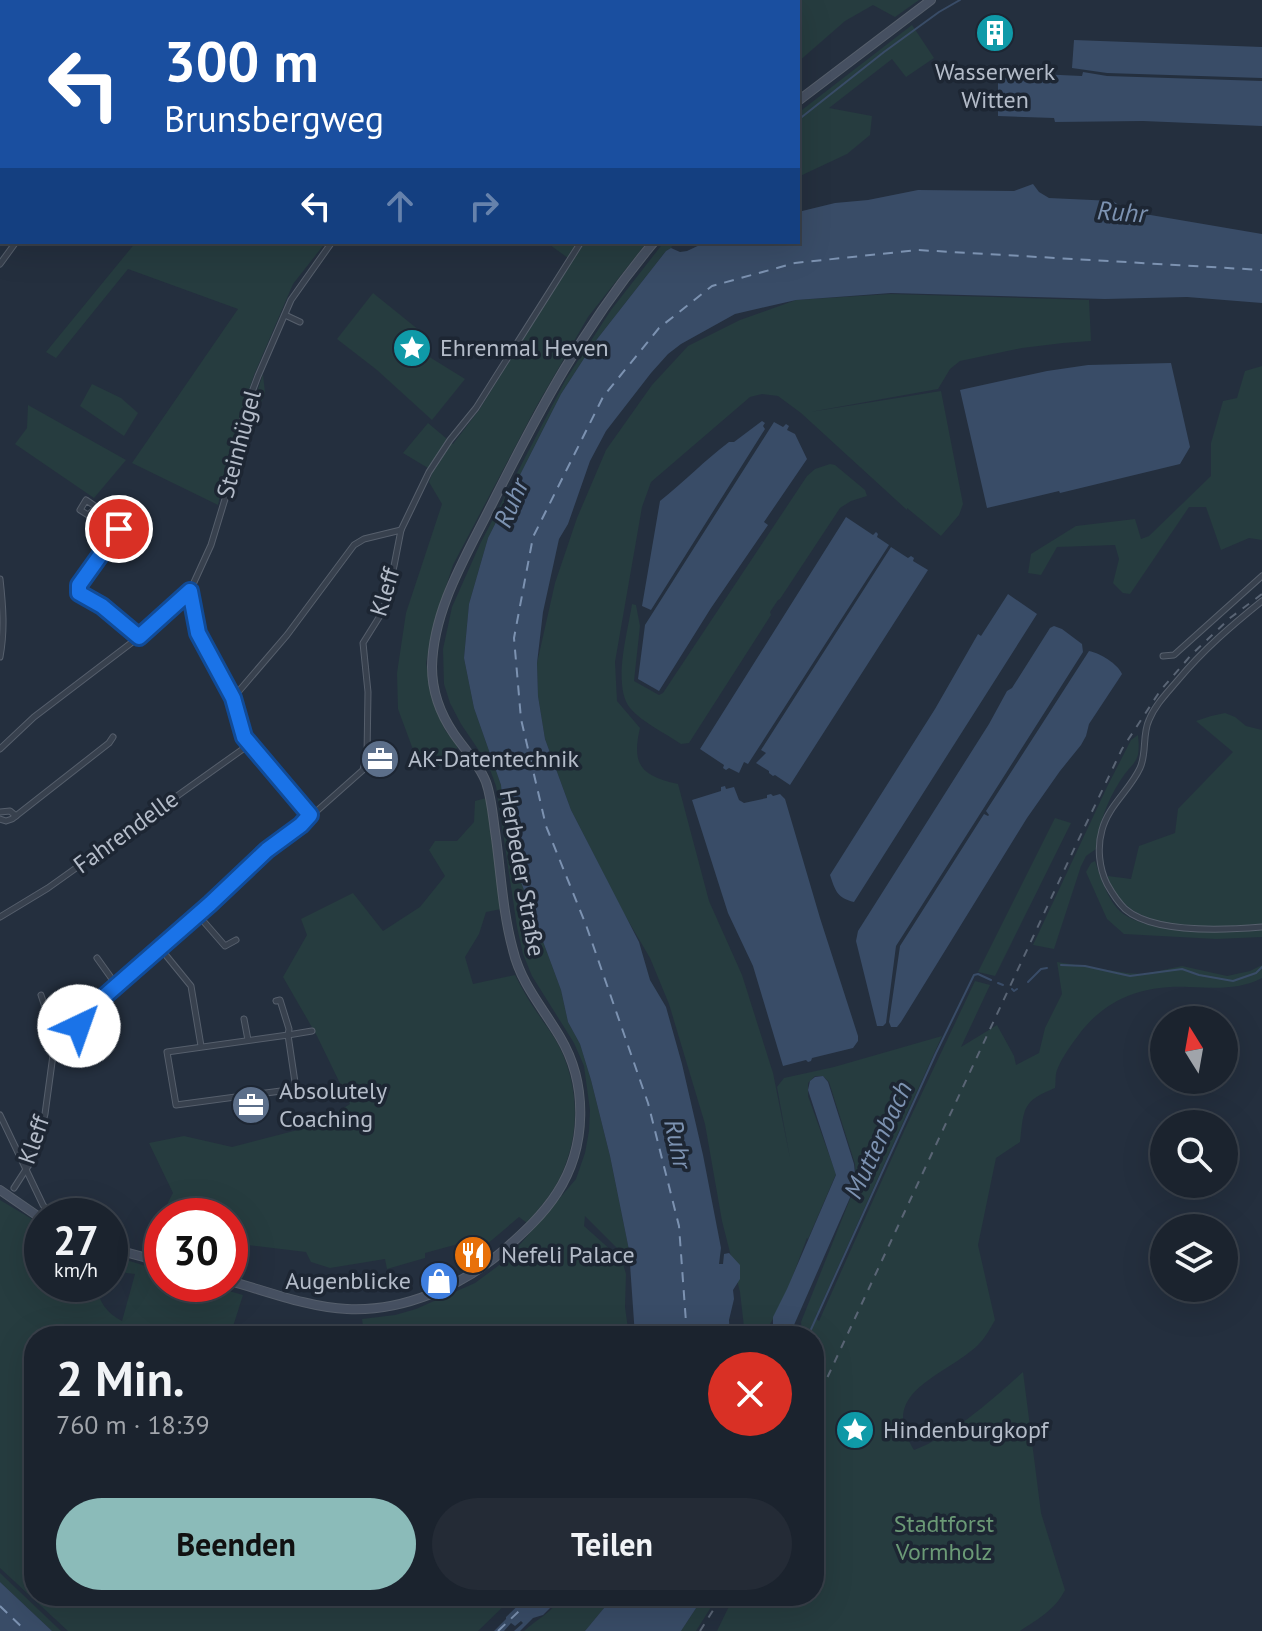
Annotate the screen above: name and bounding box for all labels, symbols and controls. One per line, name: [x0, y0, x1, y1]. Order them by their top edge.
building icon: Wasserwerk Witten: [974, 12, 1016, 54]
text: 300 m: [164, 25, 319, 97]
icon: left: [32, 32, 136, 136]
place label: Wasserwerk Witten: [935, 56, 1056, 115]
text: Brunsbergweg: [164, 95, 384, 142]
icon: left: [294, 184, 338, 228]
icon: ahead: [378, 184, 422, 228]
icon: right: [462, 184, 506, 228]
water label: Ruhr: [1096, 193, 1149, 230]
place icon: Ehrenmal Heven: [391, 327, 433, 369]
place label: Ehrenmal Heven: [440, 332, 609, 363]
street label: Steinhügel: [209, 386, 268, 501]
water label: Ruhr: [486, 472, 536, 532]
pin: [85, 495, 153, 563]
icon: arrive: [97, 507, 141, 551]
street label: Kleff: [363, 563, 407, 620]
office icon: AK-Datentechnik: [359, 738, 401, 780]
place label: AK-Datentechnik: [408, 743, 580, 774]
street label: Fahrendelle: [67, 783, 184, 880]
street label: Herbeder Straße: [493, 787, 552, 959]
position arrow: [37, 984, 121, 1068]
north arrow: [1150, 1006, 1238, 1094]
map controls: [1150, 1006, 1238, 1302]
place label: Absolutely Coaching: [279, 1075, 387, 1134]
water label: Muttenbach: [836, 1076, 919, 1204]
office icon: Absolutely Coaching: [230, 1084, 272, 1126]
street label: Kleff: [11, 1110, 57, 1168]
button: search: [1150, 1110, 1238, 1198]
water label: Ruhr: [657, 1116, 700, 1173]
speed limit sign: 30: [144, 1198, 248, 1302]
text: 27: [53, 1214, 99, 1266]
button: layers: [1150, 1214, 1238, 1302]
restaurant icon: Nefeli Palace: [452, 1234, 494, 1276]
place label: Nefeli Palace: [501, 1239, 635, 1270]
text: km/h: [54, 1257, 98, 1283]
shop icon: Augenblicke: [418, 1260, 460, 1302]
place label: Augenblicke: [285, 1265, 411, 1296]
text: 2 Min.: [56, 1347, 185, 1409]
button: close: [708, 1352, 792, 1436]
text: 760 m · 18:39: [56, 1408, 210, 1441]
place icon: Hindenburgkopf: [834, 1409, 876, 1451]
place label: Hindenburgkopf: [883, 1414, 1050, 1445]
button: Beenden: [56, 1498, 416, 1590]
button: Teilen: [432, 1498, 792, 1590]
park label: Stadtforst Vormholz: [894, 1508, 994, 1567]

